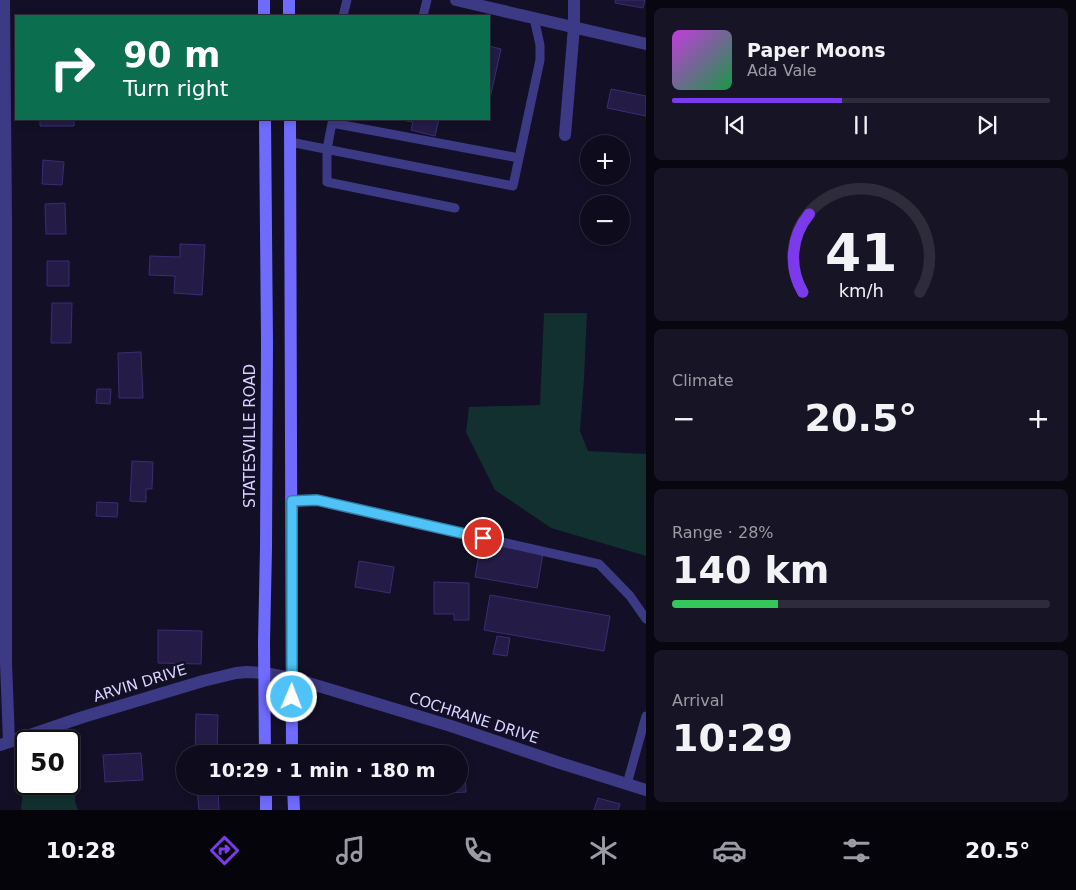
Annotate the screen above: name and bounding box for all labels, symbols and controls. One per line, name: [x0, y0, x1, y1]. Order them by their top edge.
icon: right: [40, 35, 105, 100]
text: 90 m: [123, 35, 220, 75]
text: Paper Moons: [747, 39, 886, 61]
text: Ada Vale: [747, 61, 817, 80]
text: Turn right: [123, 76, 228, 101]
icon: previous: [721, 111, 749, 139]
icon: pause: [847, 111, 875, 139]
icon: next: [973, 111, 1001, 139]
map controls: [580, 135, 630, 245]
button: +: [580, 135, 630, 185]
button: −: [580, 195, 630, 245]
text: 41: [825, 223, 897, 283]
text: km/h: [838, 280, 884, 301]
street label: STATESVILLE ROAD: [241, 364, 259, 508]
text: Climate: [672, 371, 734, 390]
text: 20.5°: [805, 396, 917, 440]
text: −: [672, 402, 695, 435]
text: +: [1027, 402, 1050, 435]
pin: [462, 517, 504, 559]
text: Range · 28%: [672, 523, 774, 542]
icon: arrive: [469, 524, 497, 552]
text: 140 km: [672, 548, 829, 592]
street label: ARVIN DRIVE: [91, 660, 189, 706]
position arrow: [265, 670, 317, 722]
street label: COCHRANE DRIVE: [407, 688, 541, 748]
text: Arrival: [672, 691, 724, 710]
text: 10:29: [672, 716, 793, 760]
speed limit sign: 50: [15, 730, 80, 795]
text: 10:29 · 1 min · 180 m: [208, 759, 436, 781]
icon: directions: [207, 833, 242, 868]
icon: music: [333, 833, 368, 868]
icon: phone: [460, 833, 495, 868]
icon: climate: [586, 833, 621, 868]
icon: car: [712, 833, 747, 868]
icon: filters: [839, 833, 874, 868]
text: 10:28: [46, 838, 116, 863]
text: 20.5°: [965, 838, 1030, 863]

